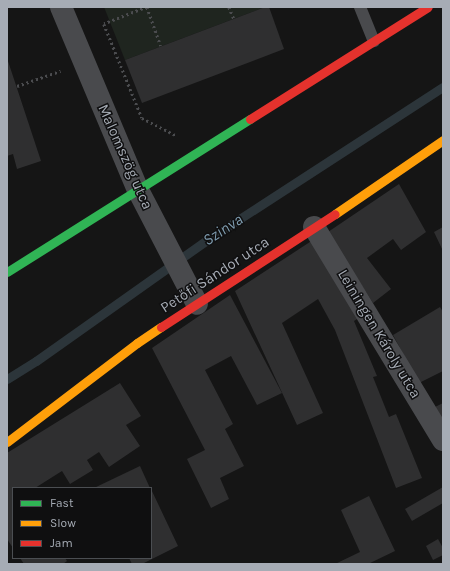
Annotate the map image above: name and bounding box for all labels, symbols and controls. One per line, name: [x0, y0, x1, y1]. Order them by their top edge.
street label: Malomszög utca: [94, 102, 156, 212]
water label: Szinva: [199, 210, 247, 250]
street label: Petőfi Sándor utca: [157, 233, 273, 317]
street label: Leiningen Károly utca: [333, 266, 425, 402]
legend: [12, 487, 152, 559]
text: Fast: [50, 496, 73, 510]
text: Slow: [50, 516, 76, 530]
text: Jam: [50, 536, 73, 550]

